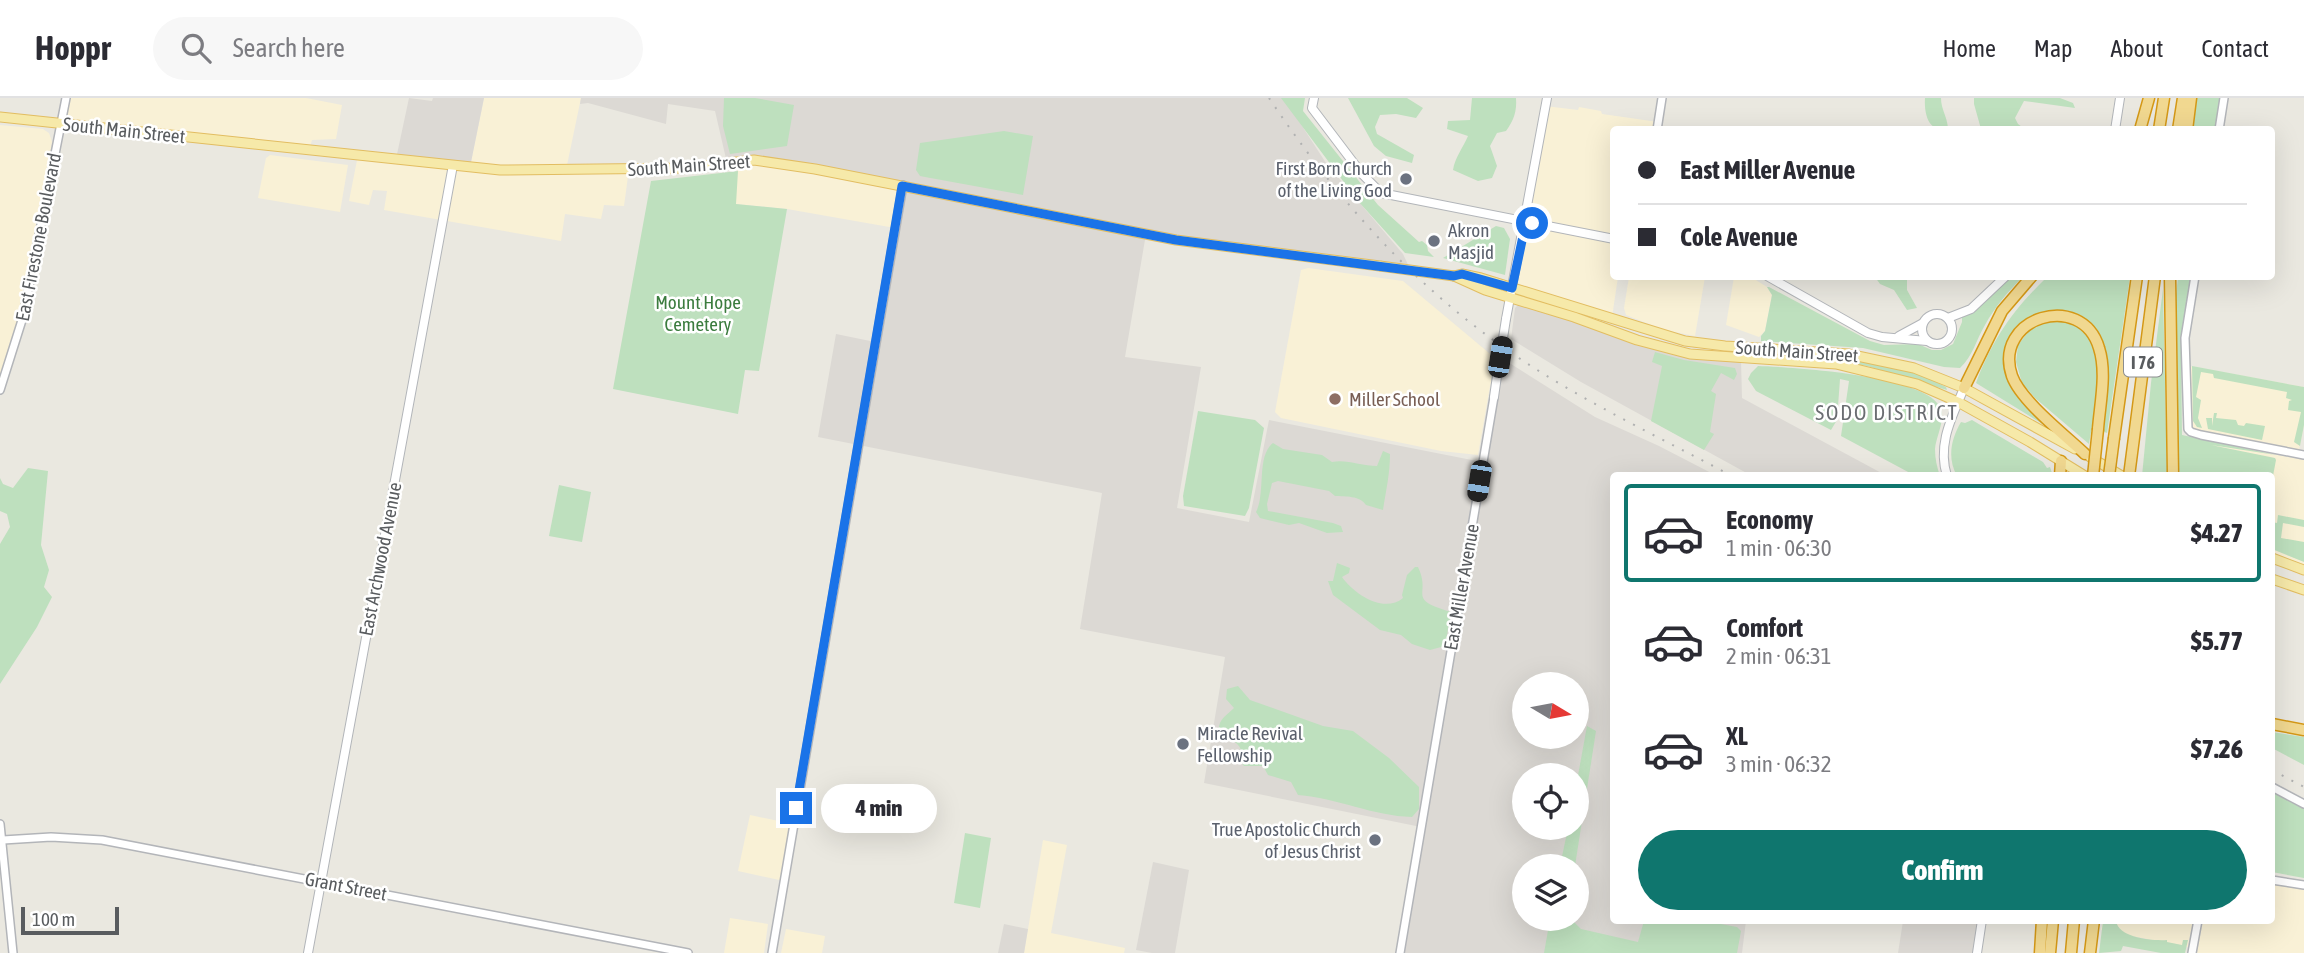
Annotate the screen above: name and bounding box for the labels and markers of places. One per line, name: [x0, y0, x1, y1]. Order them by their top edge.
place label: First Born Church of the Living God: [1275, 157, 1392, 201]
marker: First Born Church of the Living God: [1398, 171, 1414, 187]
place label: Akron Masjid: [1448, 219, 1494, 263]
marker: Akron Masjid: [1426, 233, 1442, 249]
place label: Miller School: [1349, 388, 1440, 410]
marker: Miller School: [1327, 391, 1343, 407]
place label: Miracle Revival Fellowship: [1197, 722, 1303, 766]
marker: Miracle Revival Fellowship: [1175, 736, 1191, 752]
place label: True Apostolic Church of Jesus Christ: [1212, 818, 1361, 862]
marker: True Apostolic Church of Jesus Christ: [1367, 832, 1383, 848]

